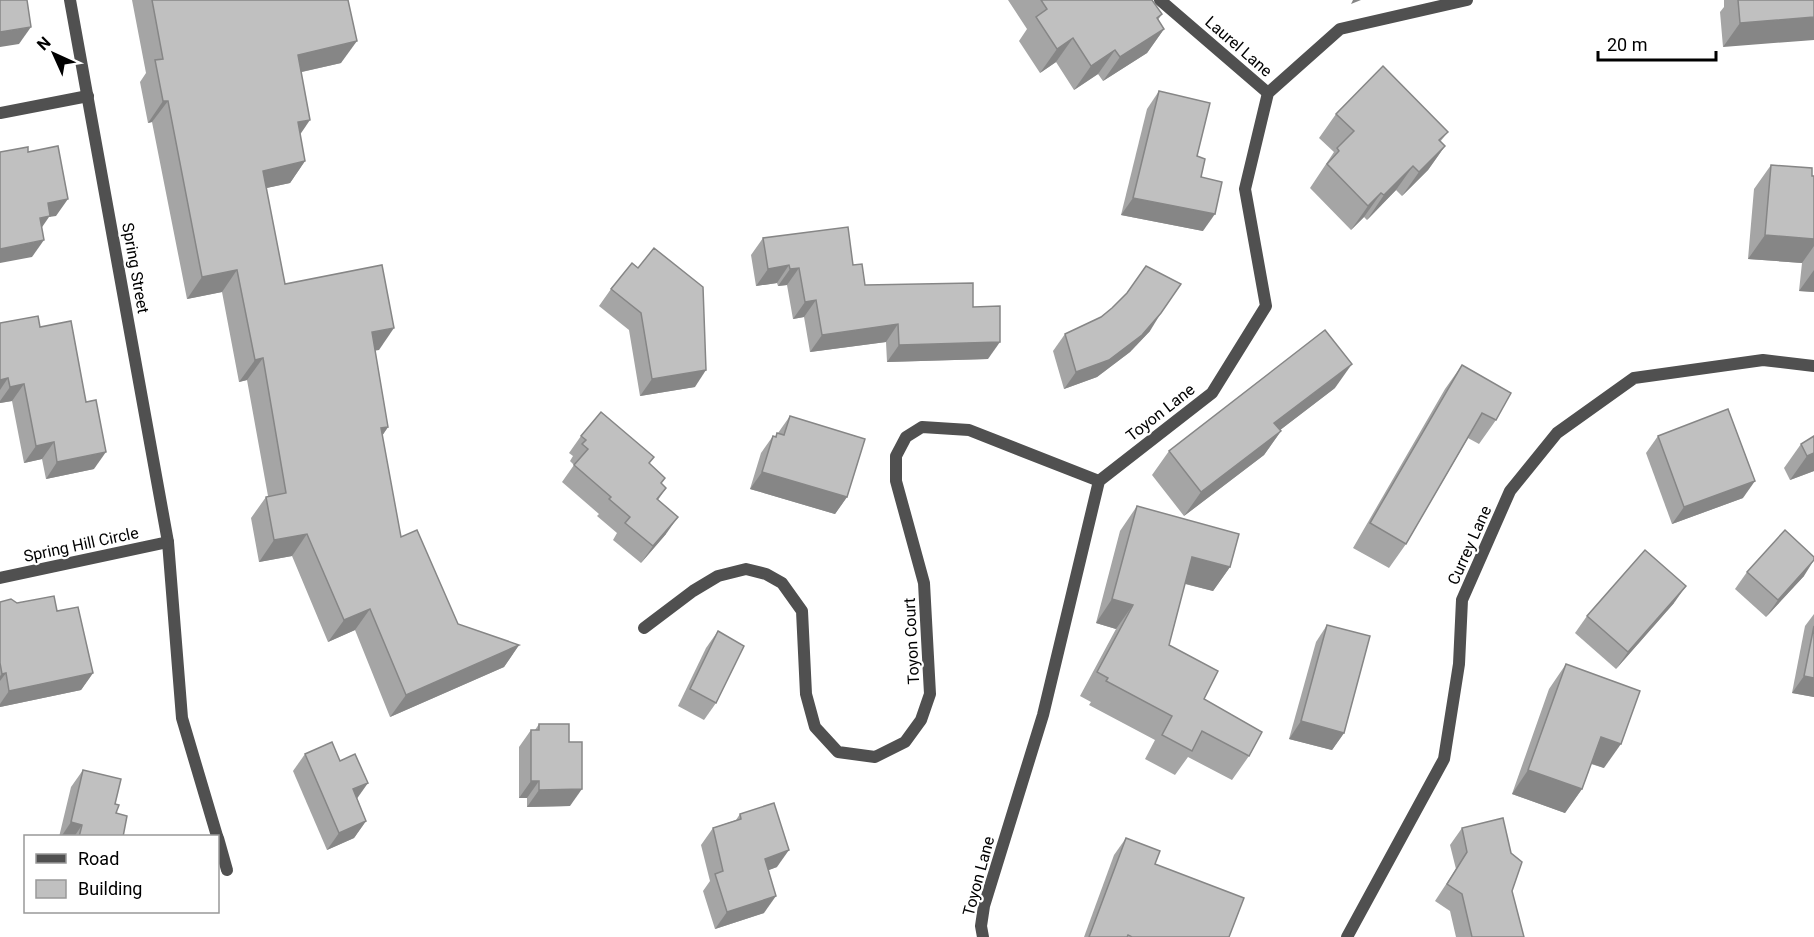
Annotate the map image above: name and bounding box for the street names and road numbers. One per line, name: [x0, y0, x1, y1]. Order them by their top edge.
street label: Laurel Lane: [1201, 12, 1276, 81]
street label: Spring Street: [118, 221, 153, 315]
street label: Toyon Lane: [1122, 380, 1198, 445]
street label: Currey Lane: [1444, 503, 1495, 588]
street label: Spring Hill Circle: [22, 523, 140, 566]
street label: Toyon Court: [900, 597, 923, 685]
street label: Toyon Lane: [959, 834, 998, 918]

